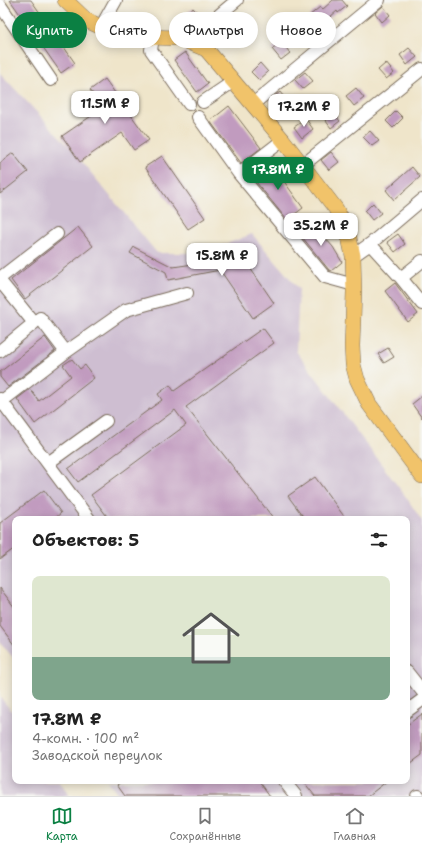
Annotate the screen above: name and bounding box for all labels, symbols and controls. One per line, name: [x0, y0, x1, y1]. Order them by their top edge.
chip: Купить: [12, 12, 87, 48]
chip: Снять: [95, 12, 161, 48]
chip: Фильтры: [169, 12, 258, 48]
chip: Новое: [266, 12, 336, 48]
pin: 11.5M ₽: [68, 91, 142, 125]
pin: 17.2M ₽: [267, 94, 341, 128]
text: 11.5M ₽: [80, 95, 130, 112]
text: 17.2M ₽: [277, 98, 331, 115]
pin: 17.8M ₽: [241, 157, 315, 191]
text: 17.8M ₽: [251, 161, 305, 178]
pin: 35.2M ₽: [284, 213, 358, 247]
text: 35.2M ₽: [293, 217, 349, 234]
pin: 15.8M ₽: [185, 243, 259, 277]
text: 15.8M ₽: [195, 247, 249, 264]
text: Объектов: 5: [32, 529, 139, 551]
icon: filters: [368, 529, 390, 551]
icon: home: [175, 602, 247, 674]
text: 17.8M ₽: [32, 708, 102, 730]
text: 4-комн. · 100 m²: [32, 730, 139, 747]
text: Заводской переулок: [32, 747, 162, 764]
tab: Карта: [46, 805, 77, 844]
tab: Сохранённые: [169, 805, 241, 844]
tab: Главная: [333, 805, 376, 844]

